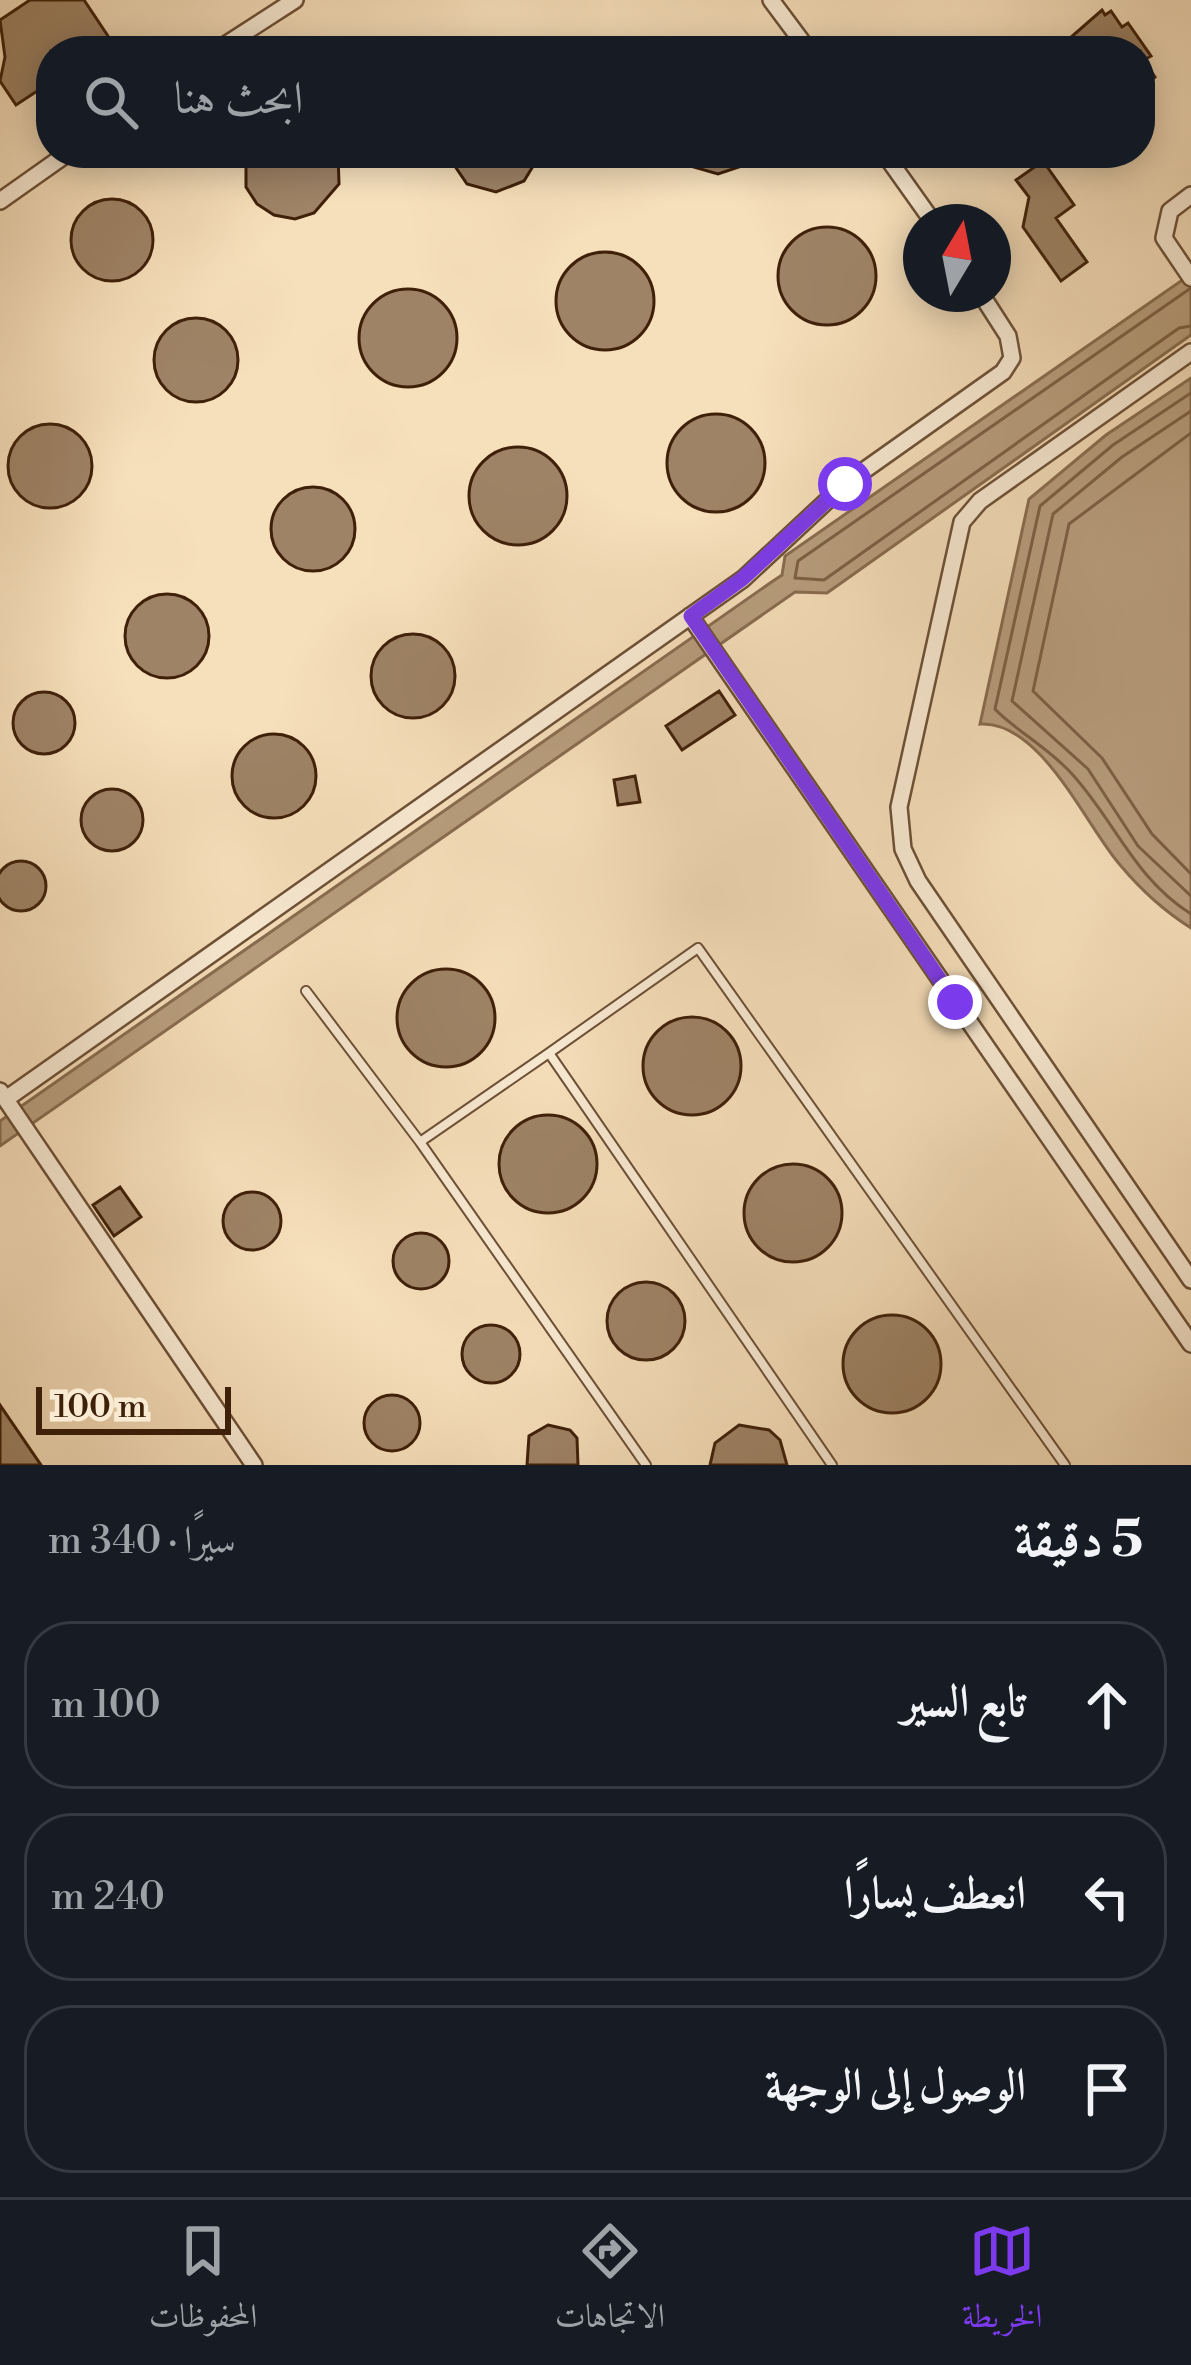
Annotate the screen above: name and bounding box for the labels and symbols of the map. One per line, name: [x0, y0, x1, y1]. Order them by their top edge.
north arrow: [903, 204, 1011, 312]
route start: [818, 457, 872, 511]
route end: [928, 975, 982, 1029]
scale bar: [36, 1381, 231, 1434]

